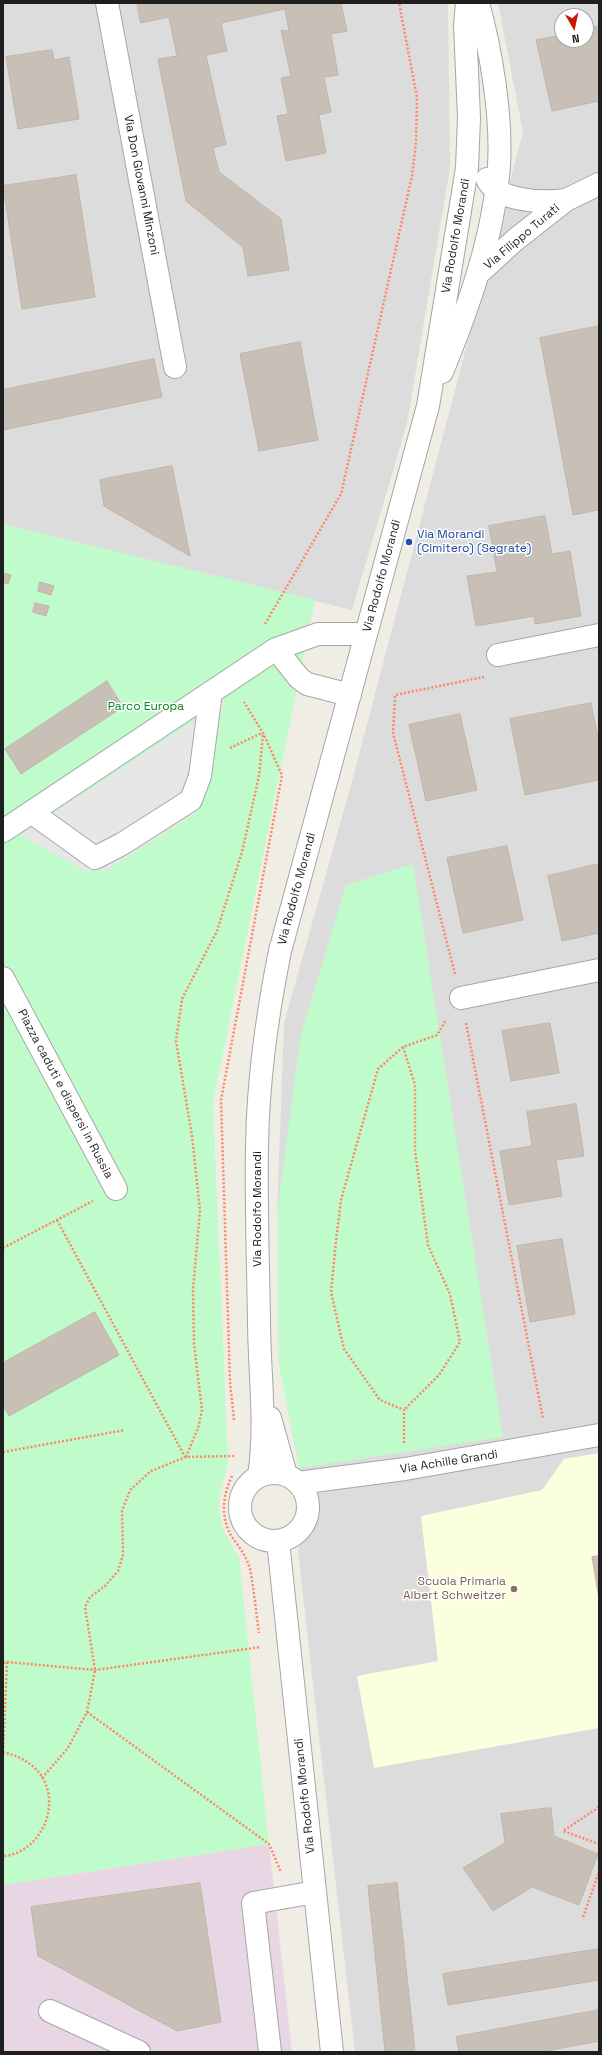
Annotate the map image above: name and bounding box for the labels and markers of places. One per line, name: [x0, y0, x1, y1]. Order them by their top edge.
place label: Via Morandi (Cimitero) (Segrate): [417, 528, 531, 556]
marker: Via Morandi (Cimitero) (Segrate): [404, 537, 414, 547]
place label: Scuola Primaria Albert Schweitzer: [403, 1575, 506, 1603]
marker: Scuola Primaria Albert Schweitzer: [509, 1584, 519, 1594]

